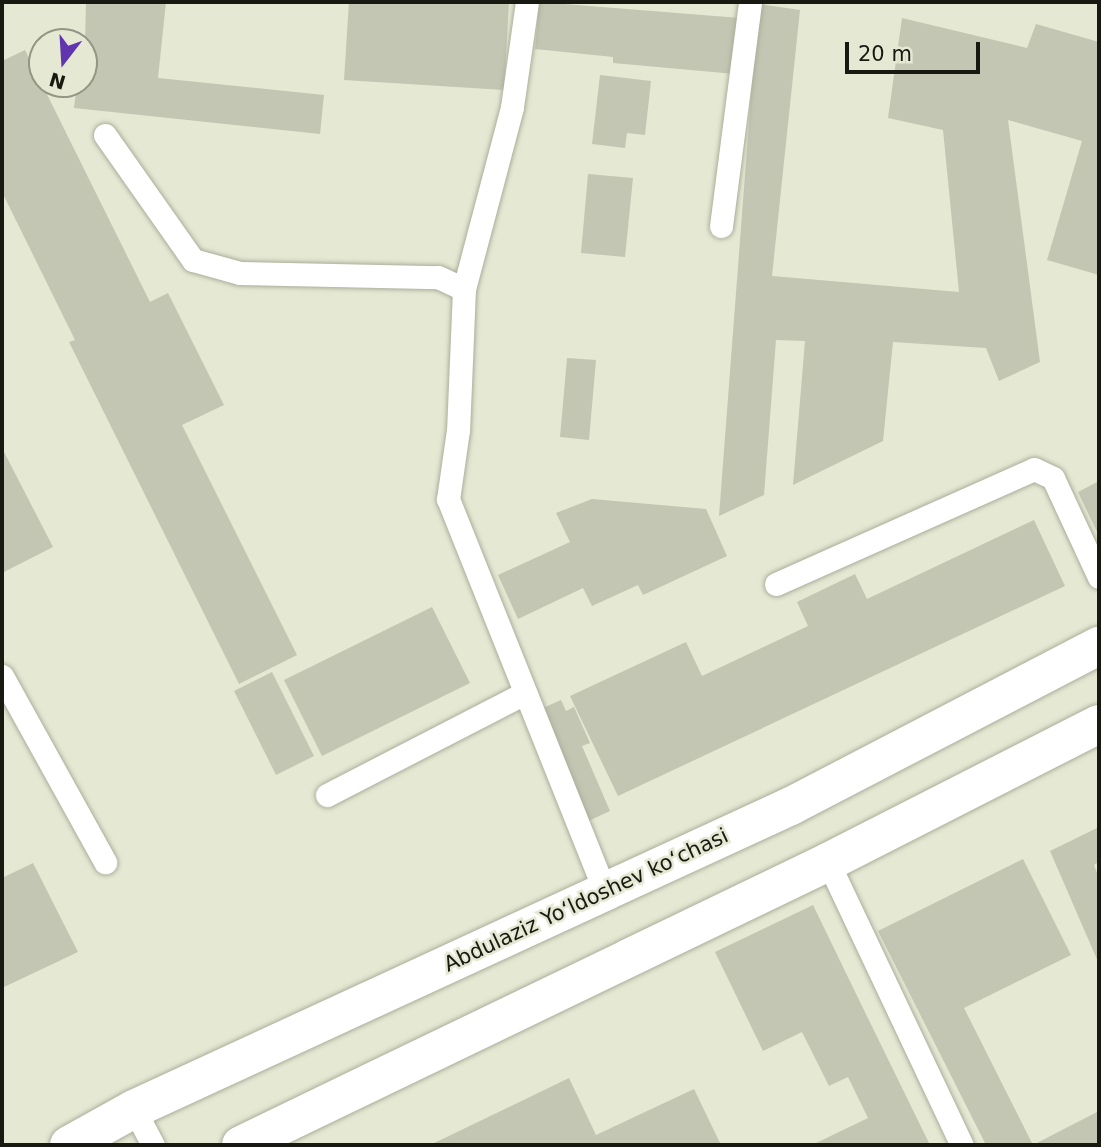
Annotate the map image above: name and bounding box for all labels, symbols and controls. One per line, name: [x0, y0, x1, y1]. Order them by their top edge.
north arrow: [28, 28, 98, 98]
scale bar: [849, 28, 984, 72]
text: 20 m: [858, 42, 912, 66]
text: N: [47, 68, 68, 94]
street label: Abdulaziz Yoʻldoshev koʻchasi: [440, 823, 732, 977]

